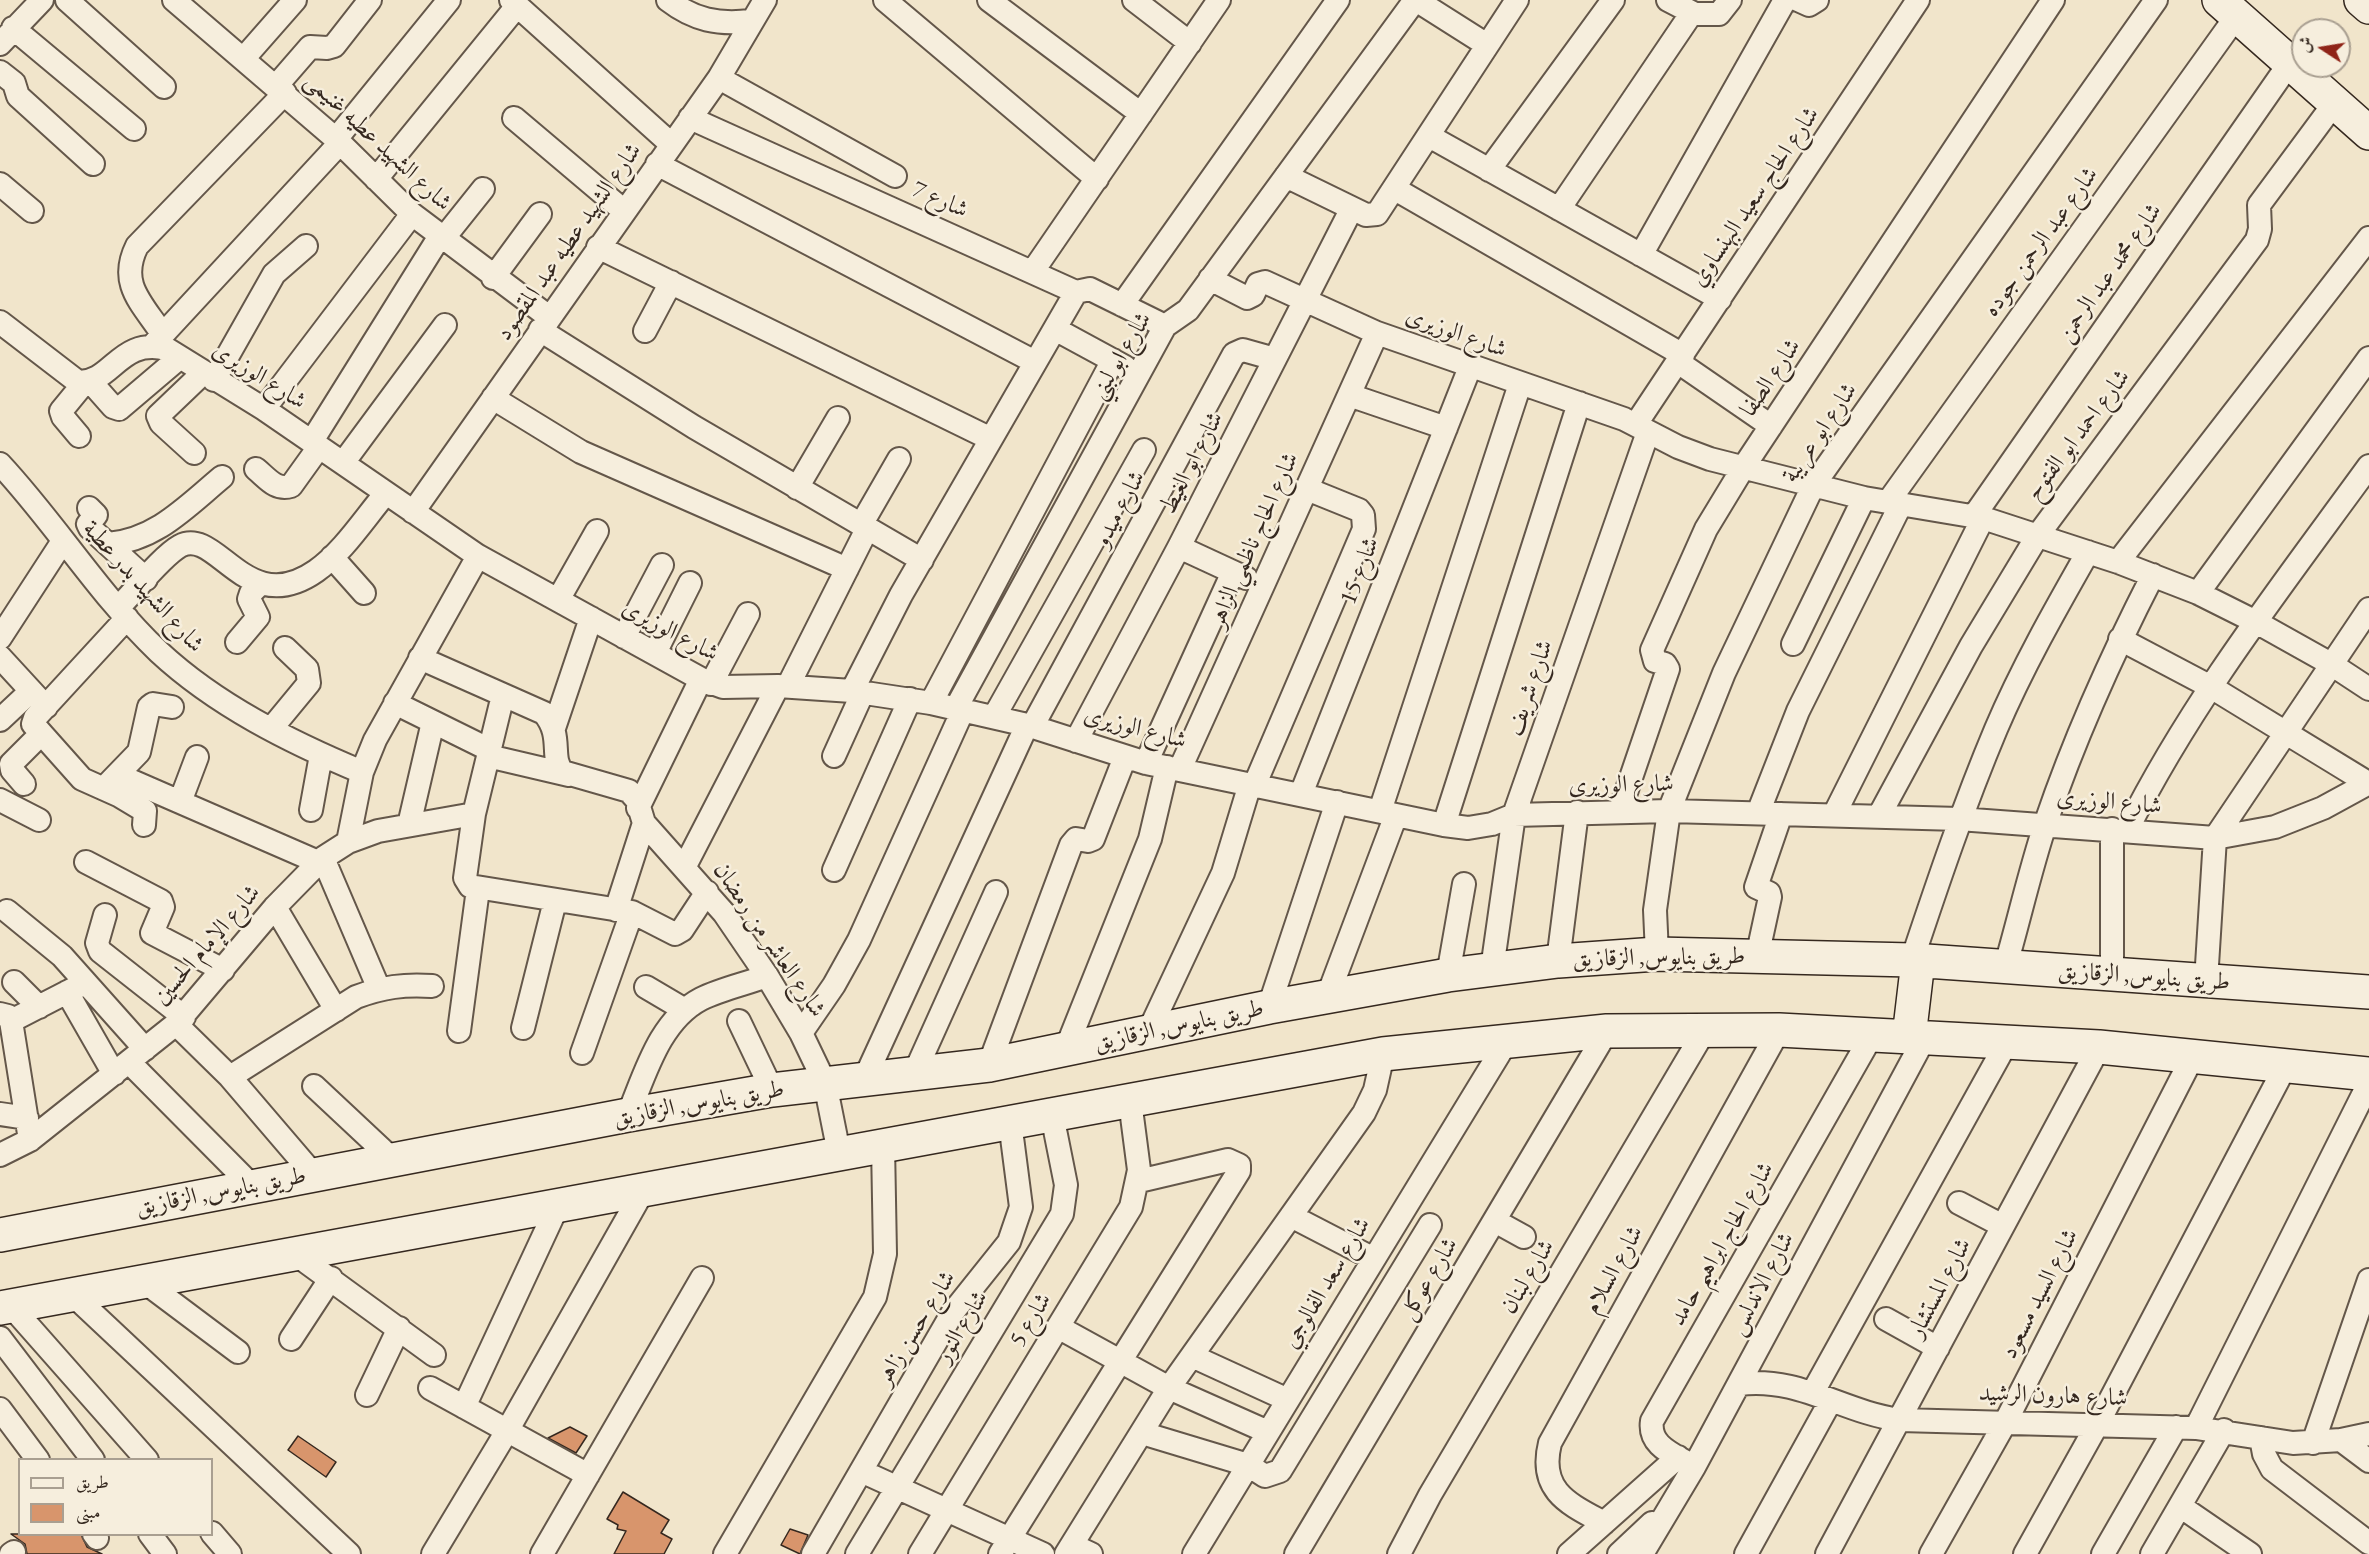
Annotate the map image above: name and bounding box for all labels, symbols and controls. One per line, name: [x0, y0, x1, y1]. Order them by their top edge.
north arrow: [2291, 18, 2351, 78]
text: ش: [2293, 35, 2317, 55]
street label: شارع الشهيد عطيه غنيمى: [298, 66, 458, 218]
street label: شارع الحاج سعيد البهنساوي: [1684, 102, 1826, 292]
street label: شارع الشهيد عطيه عبد المقصود: [490, 137, 648, 347]
street label: شارع عبد الرحمن جوده: [1977, 162, 2105, 322]
street label: شارع 7: [908, 175, 972, 225]
street label: شارع محمد عبد الرحمن: [2051, 198, 2169, 348]
street label: شارع الوزيرى: [1402, 301, 1510, 365]
street label: شارع ابو لبني: [1084, 307, 1158, 405]
street label: شارع الصفا: [1735, 334, 1807, 422]
street label: شارع الوزيرى: [207, 336, 311, 416]
street label: شارع احمد ابو الفتوح: [2019, 364, 2137, 506]
street label: شارع ابو عريبة: [1776, 378, 1864, 488]
street label: شارع ابو الغيط: [1154, 407, 1230, 519]
street label: شارع الحاج ناظمي الزاهر: [1203, 448, 1305, 632]
street label: شارع ميدو: [1088, 466, 1152, 552]
street label: شارع الشهيد بدر عطية: [76, 515, 210, 659]
street label: شارع 15: [1334, 533, 1386, 609]
street label: شارع الوزيرى: [617, 594, 723, 668]
street label: شارع شريف: [1500, 636, 1560, 740]
street label: شارع الوزيرى: [1080, 700, 1190, 756]
street label: شارع الوزيرى: [1568, 770, 1674, 800]
street label: شارع الوزيرى: [2055, 783, 2163, 821]
street label: شارع العاشر من رمضان: [706, 857, 832, 1023]
street label: شارع الإمام الحسين: [147, 879, 267, 1011]
street label: طريق بنايوس, الزقازيق: [1572, 942, 1746, 974]
street label: طريق بنايوس, الزقازيق: [2057, 957, 2231, 997]
street label: طريق بنايوس, الزقازيق: [1092, 994, 1266, 1058]
street label: طريق بنايوس, الزقازيق: [611, 1075, 787, 1133]
street label: شارع الحاج ابراهيم حامد: [1663, 1157, 1781, 1331]
street label: طريق بنايوس, الزقازيق: [133, 1161, 309, 1223]
street label: شارع سعد الفالوجي: [1277, 1212, 1377, 1354]
street label: شارع السلام: [1578, 1221, 1650, 1319]
street label: شارع السيد مسعود: [1995, 1224, 2085, 1364]
street label: شارع الاندلس: [1723, 1227, 1801, 1341]
street label: شارع عوكل: [1393, 1232, 1465, 1326]
street label: شارع المستشار: [1902, 1233, 1978, 1343]
street label: شارع لبنان: [1495, 1235, 1561, 1319]
street label: شارع حسن زاهر: [870, 1266, 962, 1390]
street label: شارع النور: [929, 1285, 995, 1369]
street label: شارع 5: [1004, 1288, 1058, 1352]
street label: شارع هارون الرشيد: [1978, 1379, 2128, 1413]
legend: [18, 1458, 213, 1536]
text: طريق: [76, 1470, 109, 1493]
text: مبنى: [76, 1500, 101, 1523]

